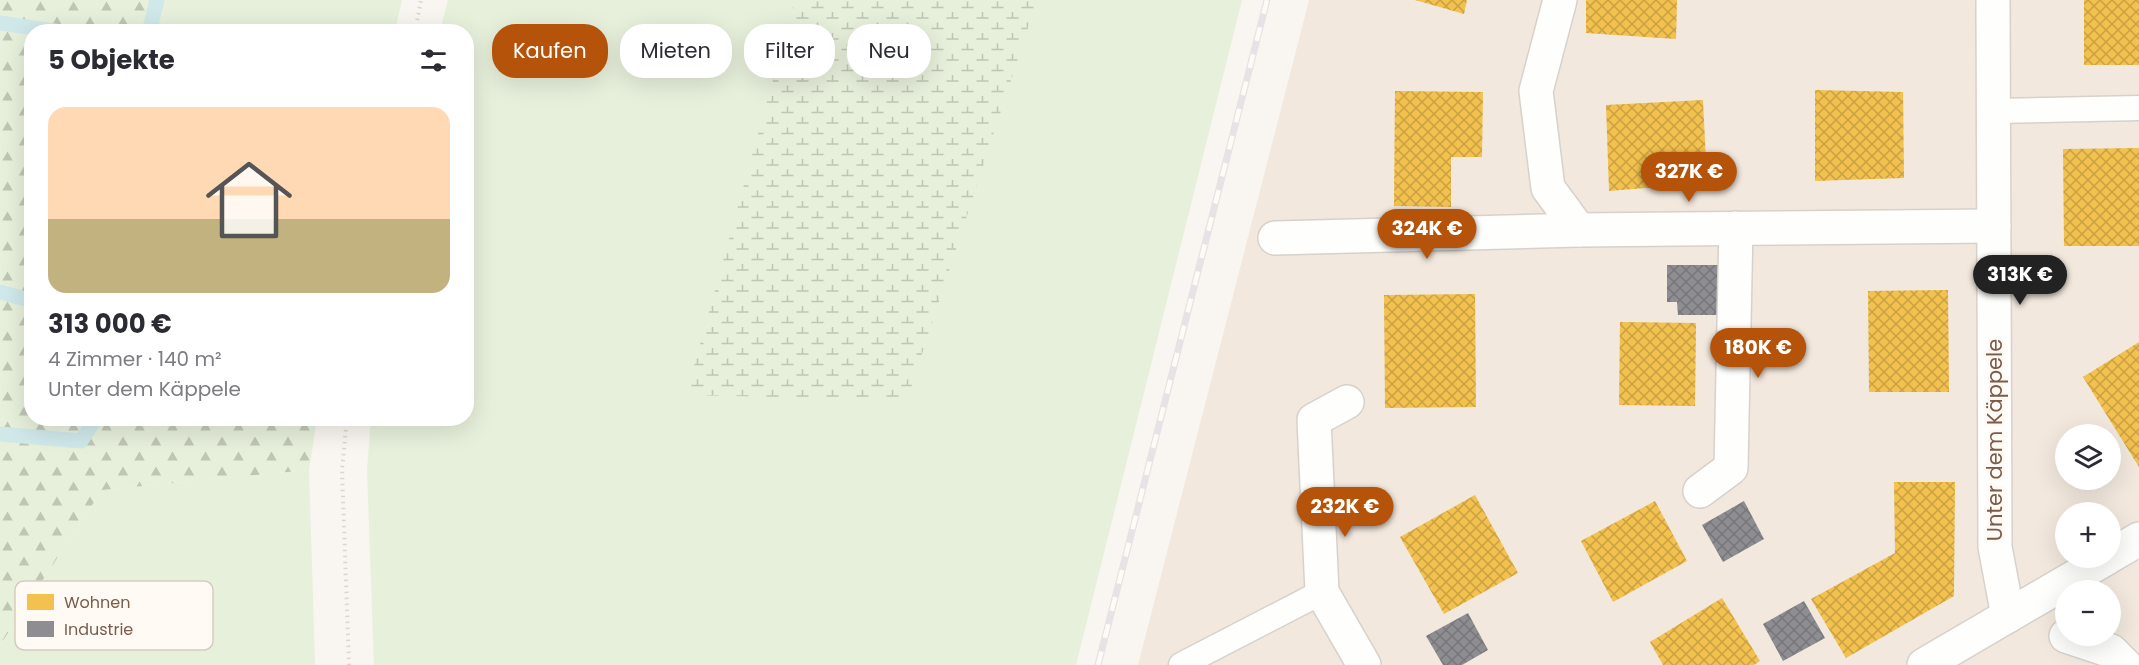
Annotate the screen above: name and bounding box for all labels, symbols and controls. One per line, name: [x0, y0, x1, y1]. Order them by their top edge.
chip: Kaufen: [492, 24, 608, 78]
chip: Mieten: [620, 24, 732, 78]
chip: Filter: [744, 24, 835, 78]
chip: Neu: [847, 24, 931, 78]
text: 5 Objekte: [48, 42, 175, 78]
icon: filters: [417, 44, 450, 77]
icon: home: [195, 146, 303, 254]
pin: 327K €: [1640, 152, 1738, 203]
text: 327K €: [1655, 157, 1723, 185]
pin: 324K €: [1378, 209, 1476, 260]
text: 324K €: [1391, 214, 1463, 242]
pin: 313K €: [1971, 255, 2069, 306]
text: 313K €: [1987, 260, 2053, 288]
text: 313 000 €: [48, 306, 172, 342]
pin: 180K €: [1709, 328, 1807, 379]
text: 180K €: [1724, 333, 1792, 361]
street label: Unter dem Käppele: [1980, 339, 2009, 541]
text: 4 Zimmer · 140 m²: [48, 345, 222, 373]
text: Unter dem Käppele: [48, 375, 241, 403]
map controls: [2055, 424, 2121, 646]
button: layers: [2055, 424, 2121, 490]
pin: 232K €: [1296, 487, 1394, 538]
text: 232K €: [1310, 492, 1380, 520]
button: +: [2055, 502, 2121, 568]
button: −: [2055, 580, 2121, 646]
legend: [15, 581, 213, 650]
text: Wohnen: [64, 591, 131, 614]
text: Industrie: [64, 618, 133, 641]

